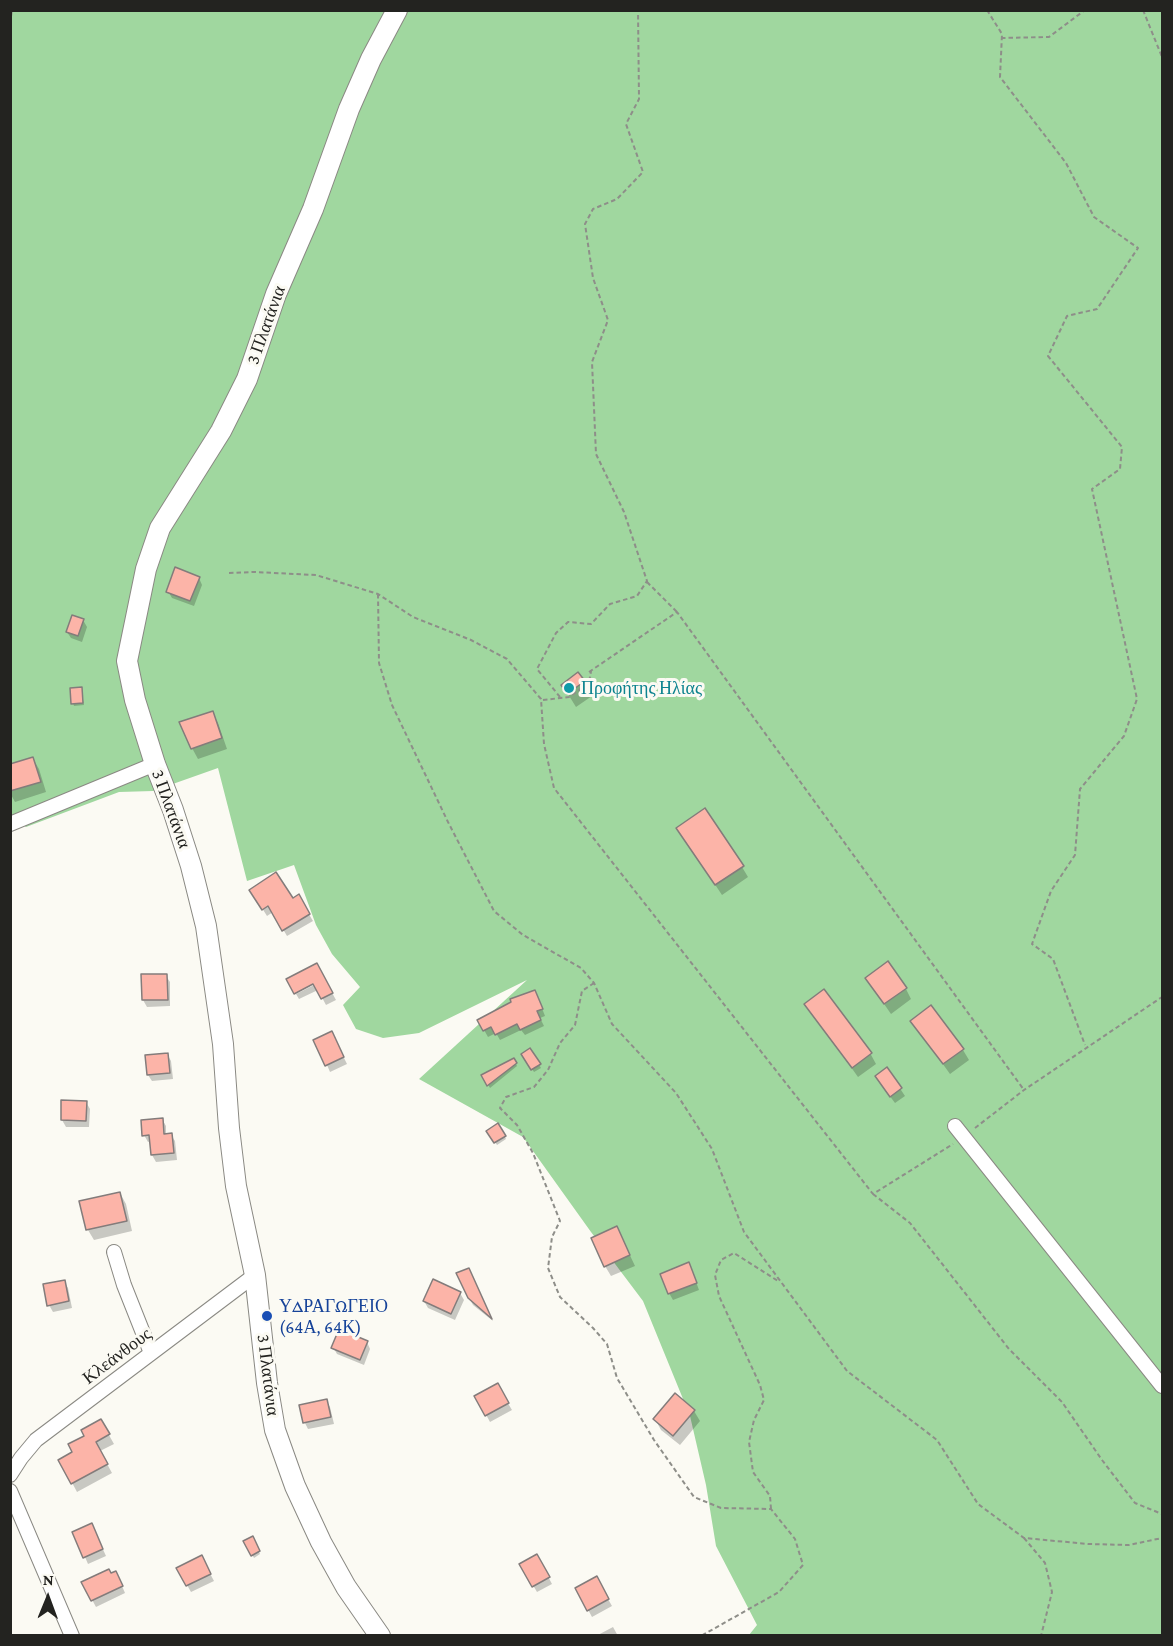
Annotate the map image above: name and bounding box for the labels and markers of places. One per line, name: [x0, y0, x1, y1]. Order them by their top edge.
place label: Προφήτης Ηλίας: [581, 677, 702, 699]
marker: Προφήτης Ηλίας: [562, 681, 576, 695]
place label: ΥΔΡΑΓΩΓΕΙΟ (64Α, 64Κ): [279, 1295, 388, 1338]
marker: ΥΔΡΑΓΩΓΕΙΟ (64Α, 64Κ): [260, 1309, 274, 1323]

